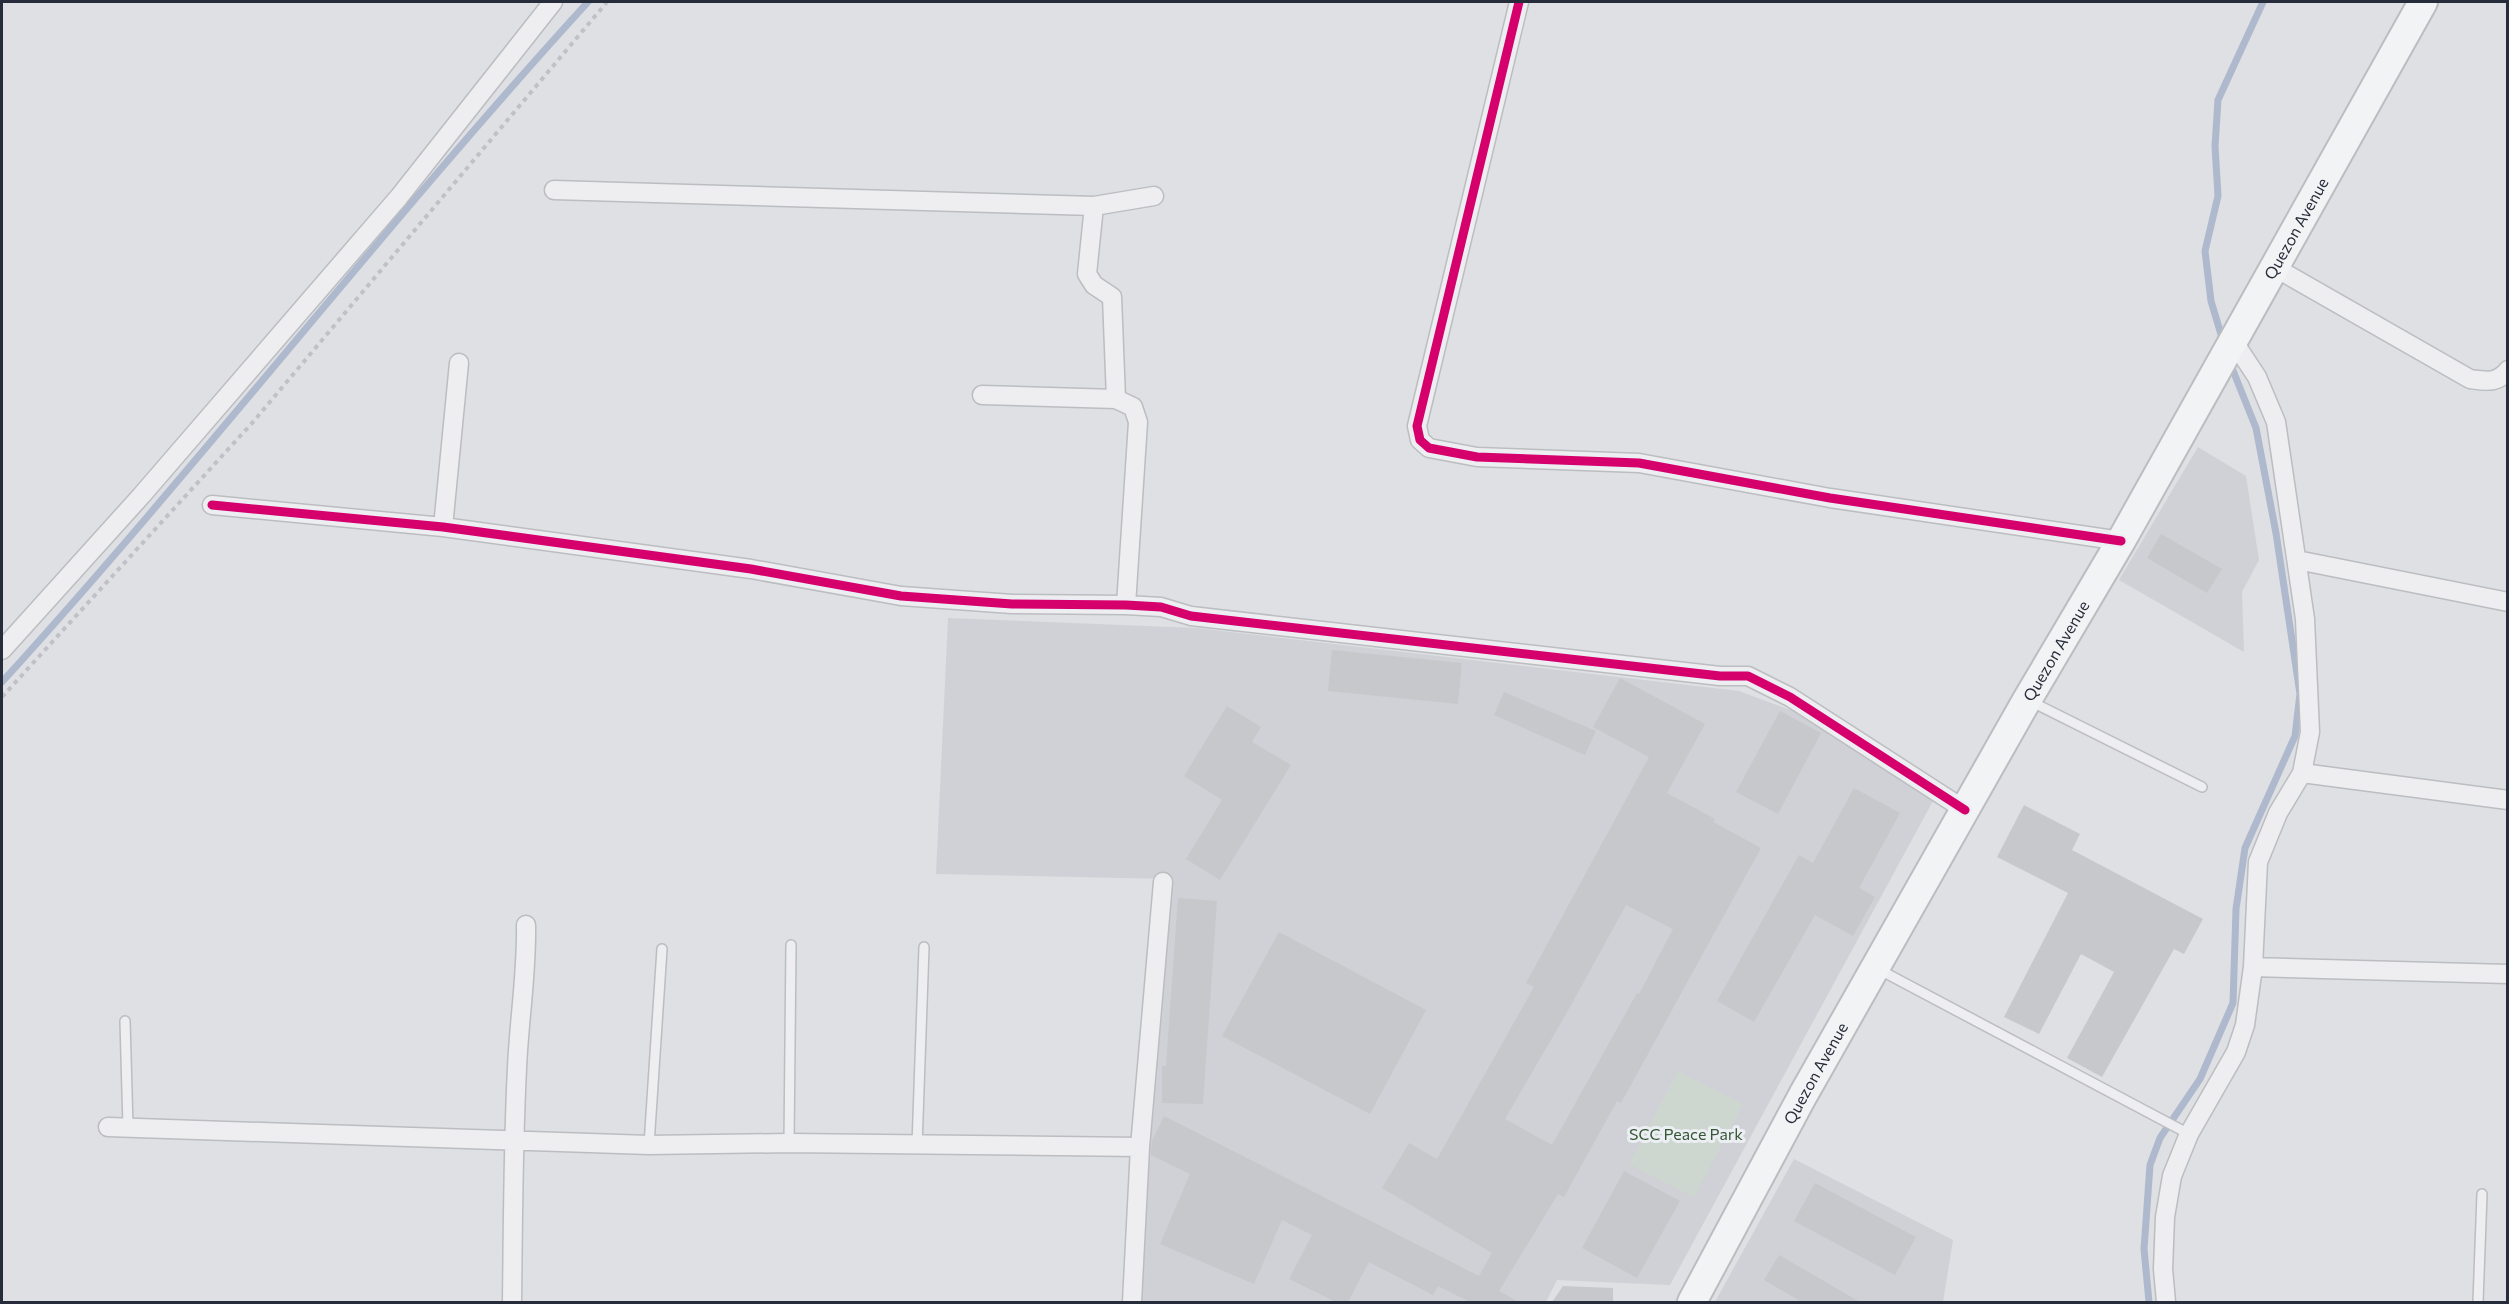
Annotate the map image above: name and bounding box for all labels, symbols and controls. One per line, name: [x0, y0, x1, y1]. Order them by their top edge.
street label: Quezon Avenue: [2260, 174, 2332, 282]
street label: Quezon Avenue: [2019, 597, 2093, 704]
street label: Quezon Avenue: [1779, 1019, 1851, 1127]
park label: SCC Peace Park: [1629, 1124, 1743, 1143]

